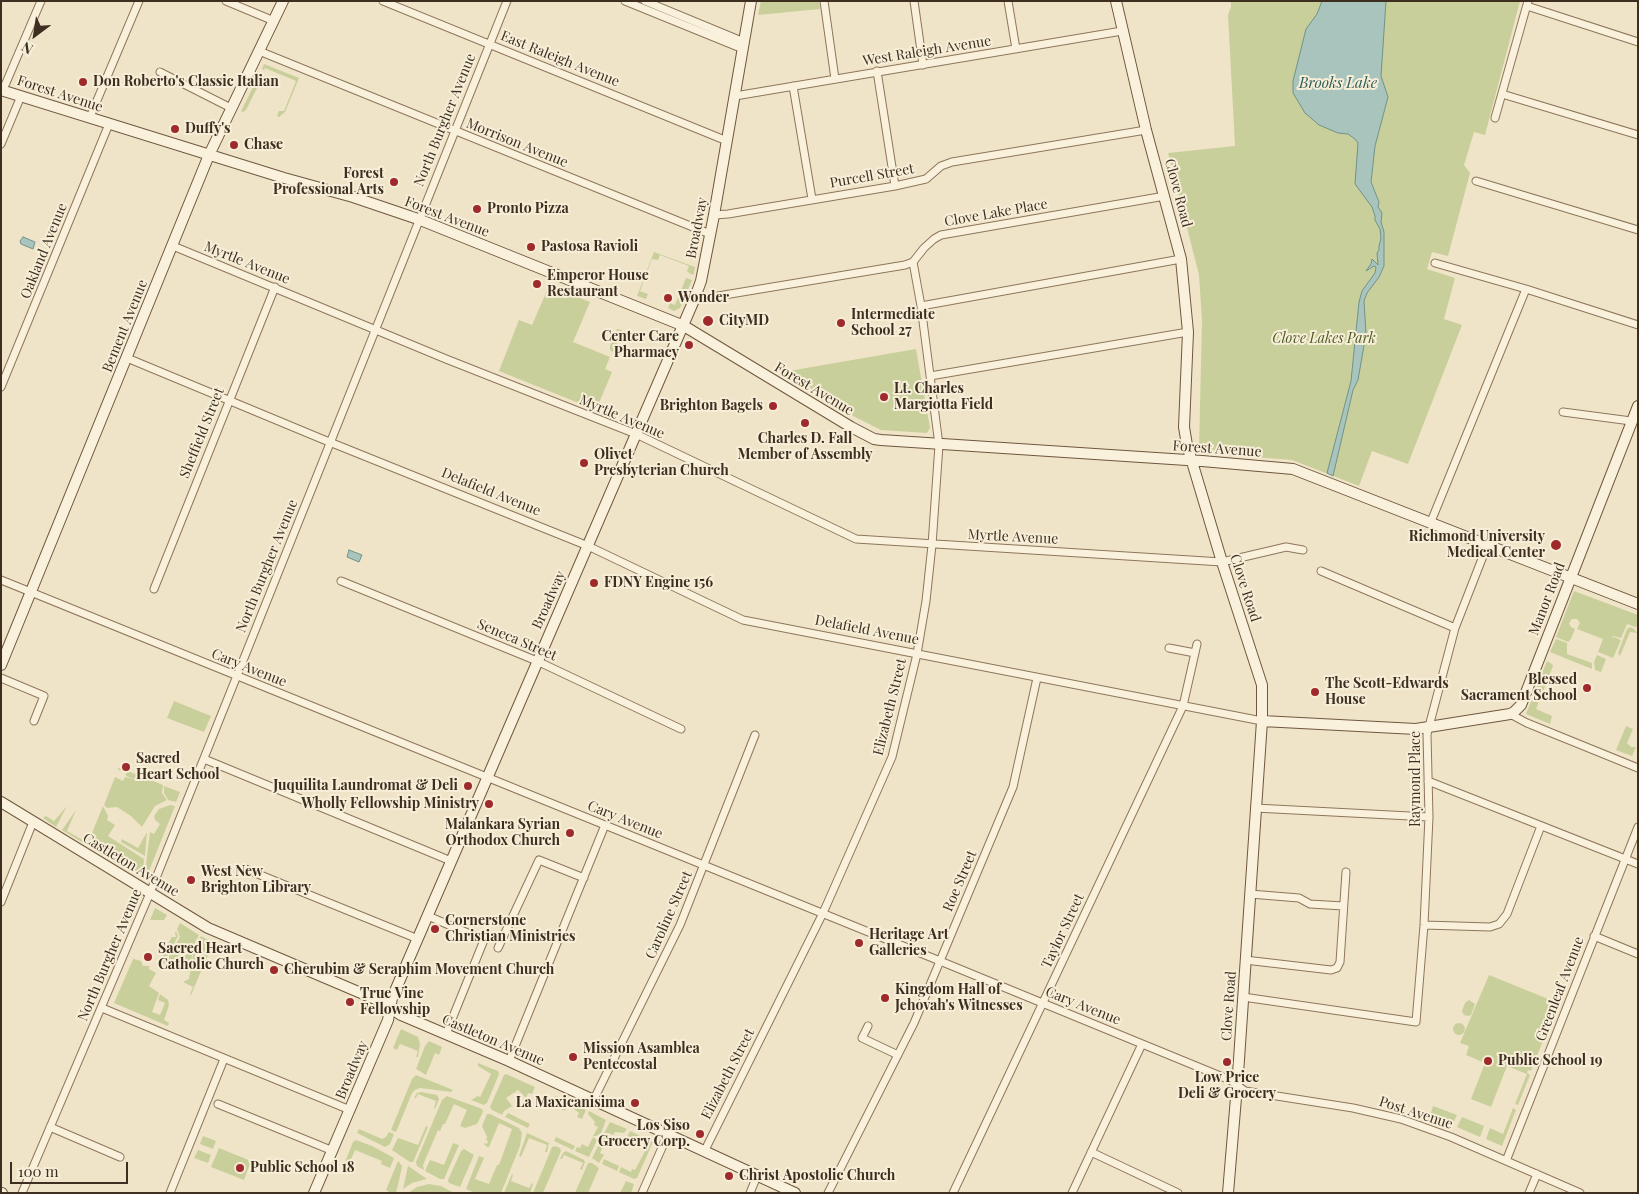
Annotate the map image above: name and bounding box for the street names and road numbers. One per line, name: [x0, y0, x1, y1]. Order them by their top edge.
street label: East Raleigh Avenue: [498, 27, 622, 91]
street label: West Raleigh Avenue: [862, 33, 992, 69]
street label: North Burgher Avenue: [411, 51, 479, 189]
street label: Forest Avenue: [15, 72, 105, 116]
street label: Morrison Avenue: [464, 115, 570, 171]
street label: Clove Road: [1161, 157, 1195, 229]
street label: Purcell Street: [829, 160, 915, 192]
street label: Forest Avenue: [402, 193, 492, 241]
street label: Broadway: [683, 196, 711, 260]
street label: Clove Lake Place: [943, 196, 1049, 230]
street label: Oakland Avenue: [17, 201, 71, 301]
street label: Myrtle Avenue: [202, 238, 292, 288]
street label: Bement Avenue: [99, 277, 151, 375]
street label: Forest Avenue: [771, 359, 857, 419]
street label: Sheffield Street: [176, 385, 228, 481]
street label: Myrtle Avenue: [577, 392, 667, 442]
street label: Forest Avenue: [1172, 438, 1262, 460]
street label: Delafield Avenue: [439, 464, 543, 520]
street label: North Burgher Avenue: [233, 497, 301, 635]
street label: Myrtle Avenue: [967, 526, 1059, 548]
street label: Clove Road: [1226, 552, 1264, 624]
street label: Manor Road: [1525, 560, 1569, 638]
street label: Broadway: [529, 568, 569, 632]
street label: Delafield Avenue: [814, 612, 920, 648]
street label: Seneca Street: [475, 616, 559, 664]
street label: Cary Avenue: [209, 645, 289, 691]
street label: Elizabeth Street: [870, 657, 910, 757]
street label: Raymond Place: [1408, 731, 1424, 827]
street label: Cary Avenue: [585, 797, 665, 843]
street label: Castleton Avenue: [80, 830, 182, 900]
street label: Roe Street: [940, 848, 980, 914]
street label: Caroline Street: [642, 868, 696, 962]
street label: North Burgher Avenue: [75, 886, 145, 1024]
street label: Taylor Street: [1038, 891, 1088, 971]
street label: Greenleaf Avenue: [1532, 934, 1588, 1044]
street label: Clove Road: [1218, 970, 1240, 1042]
street label: Cary Avenue: [1043, 983, 1123, 1029]
street label: Castleton Avenue: [439, 1011, 547, 1069]
street label: Elizabeth Street: [698, 1026, 758, 1122]
street label: Broadway: [332, 1038, 372, 1102]
street label: Post Avenue: [1377, 1093, 1455, 1133]

